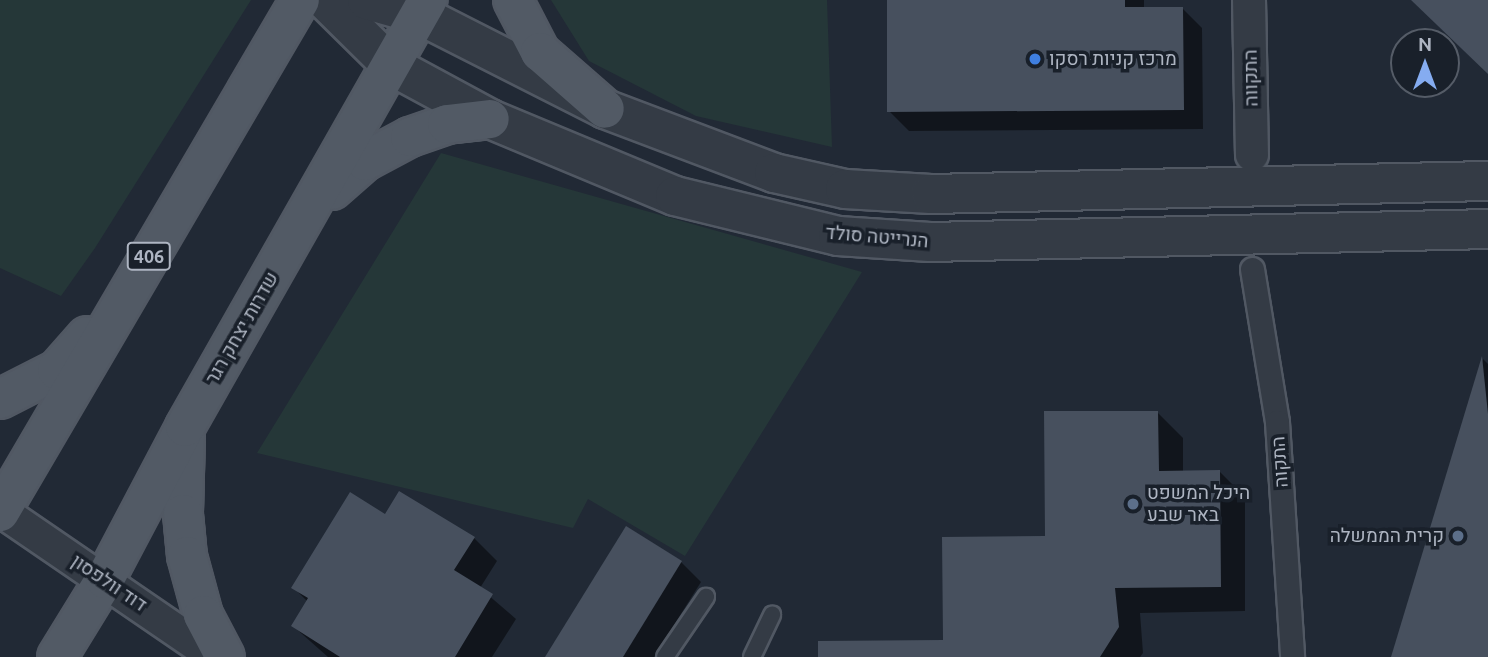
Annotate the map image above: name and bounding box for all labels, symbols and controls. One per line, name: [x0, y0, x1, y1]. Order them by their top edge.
north arrow: [1390, 28, 1460, 98]
text: N: [1418, 33, 1432, 55]
place label: מרכז קניות רסקו: [1049, 48, 1177, 70]
street label: התקווה: [1239, 49, 1263, 107]
marker: מרכז קניות רסקו: [1027, 51, 1043, 67]
street label: הנרייטה סולד: [824, 221, 930, 253]
road number: 406: [126, 242, 172, 270]
street label: שדרות יצחק רגר: [201, 268, 283, 388]
street label: התקוה: [1267, 435, 1293, 489]
place label: היכל המשפט באר שבע: [1147, 482, 1250, 526]
marker: היכל המשפט באר שבע: [1125, 496, 1141, 512]
place label: קרית הממשלה: [1330, 525, 1444, 547]
marker: קרית הממשלה: [1450, 528, 1466, 544]
street label: דוד וולפסון: [67, 550, 151, 616]

